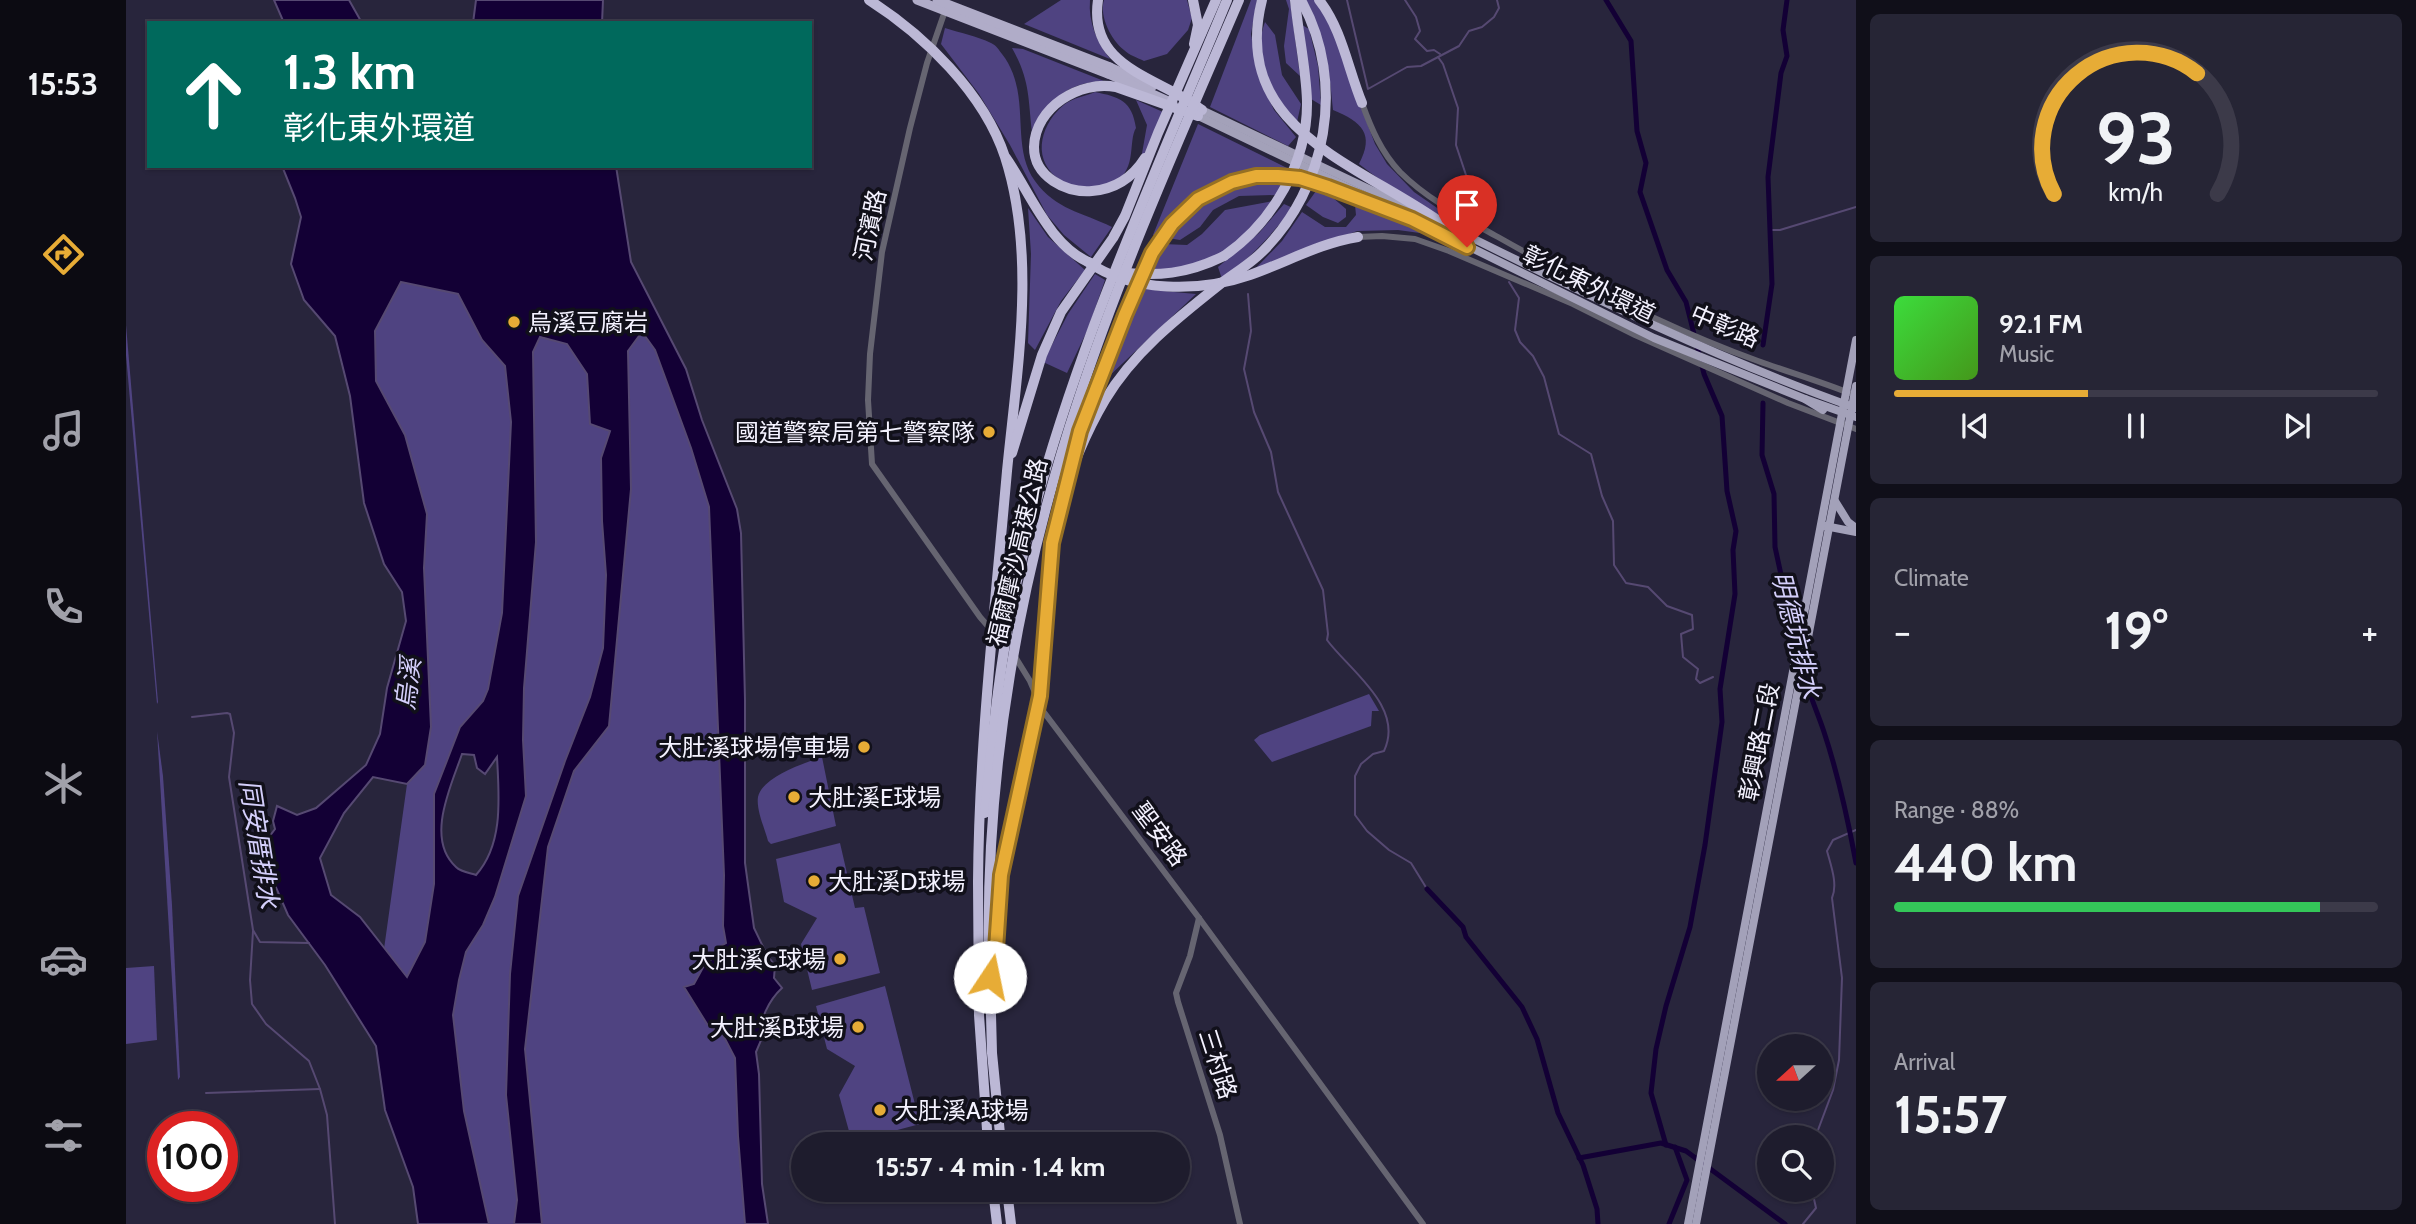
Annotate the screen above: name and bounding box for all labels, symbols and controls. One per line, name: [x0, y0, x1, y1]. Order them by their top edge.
text: 1.3 km: [283, 42, 416, 101]
icon: ahead: [168, 49, 259, 140]
text: 15:53: [28, 64, 98, 103]
text: 93: [2096, 94, 2176, 182]
text: 彰化東外環道: [283, 108, 475, 147]
pin: [1437, 175, 1497, 247]
text: km/h: [2109, 177, 2163, 207]
icon: arrive: [1448, 186, 1486, 224]
street label: 河濱路: [848, 187, 892, 263]
icon: directions: [39, 230, 88, 279]
street label: 彰化東外環道: [1518, 239, 1660, 329]
street label: 中彰路: [1686, 299, 1764, 353]
place label: 烏溪豆腐岩: [528, 308, 648, 337]
text: 92.1 FM: [1999, 308, 2083, 340]
marker: 烏溪豆腐岩: [506, 314, 522, 330]
text: Music: [1999, 340, 2054, 368]
icon: music: [39, 406, 88, 455]
icon: previous: [1956, 407, 1994, 445]
icon: pause: [2117, 407, 2155, 445]
icon: next: [2278, 407, 2316, 445]
place label: 國道警察局第七警察隊: [735, 418, 975, 447]
marker: 國道警察局第七警察隊: [981, 424, 997, 440]
street label: 福爾摩沙高速公路: [981, 455, 1053, 649]
text: Climate: [1894, 564, 1969, 592]
water label: 明德坑排水: [1765, 568, 1827, 703]
icon: phone: [39, 582, 88, 631]
text: 19°: [2104, 599, 2168, 662]
text: −: [1894, 608, 1911, 655]
text: +: [2361, 608, 2378, 655]
water label: 烏溪: [389, 652, 428, 712]
street label: 彰興路二段: [1733, 680, 1785, 804]
place label: 大肚溪球場停車場: [658, 733, 850, 762]
marker: 大肚溪球場停車場: [856, 739, 872, 755]
icon: climate: [39, 759, 88, 808]
water label: 同安厝排水: [233, 777, 285, 912]
place label: 大肚溪E球場: [808, 783, 941, 812]
marker: 大肚溪E球場: [786, 789, 802, 805]
text: Range · 88%: [1894, 796, 2019, 824]
street label: 聖安路: [1127, 797, 1193, 871]
text: 440 km: [1894, 831, 2077, 894]
place label: 大肚溪D球場: [828, 867, 965, 896]
marker: 大肚溪D球場: [806, 873, 822, 889]
icon: car: [39, 935, 88, 984]
position arrow: [953, 940, 1027, 1014]
place label: 大肚溪C球場: [691, 945, 826, 974]
marker: 大肚溪C球場: [832, 951, 848, 967]
place label: 大肚溪B球場: [710, 1013, 844, 1042]
marker: 大肚溪B球場: [850, 1019, 866, 1035]
street label: 三村路: [1193, 1025, 1243, 1103]
north arrow: [1757, 1034, 1834, 1111]
map controls: [1757, 1034, 1834, 1202]
text: Arrival: [1894, 1048, 1955, 1076]
text: 15:57: [1894, 1083, 2007, 1146]
place label: 大肚溪A球場: [894, 1096, 1029, 1125]
marker: 大肚溪A球場: [872, 1102, 888, 1118]
icon: filters: [39, 1111, 88, 1160]
speed limit sign: 100: [147, 1111, 238, 1202]
button: search: [1757, 1125, 1834, 1202]
text: 15:57 · 4 min · 1.4 km: [876, 1151, 1105, 1183]

